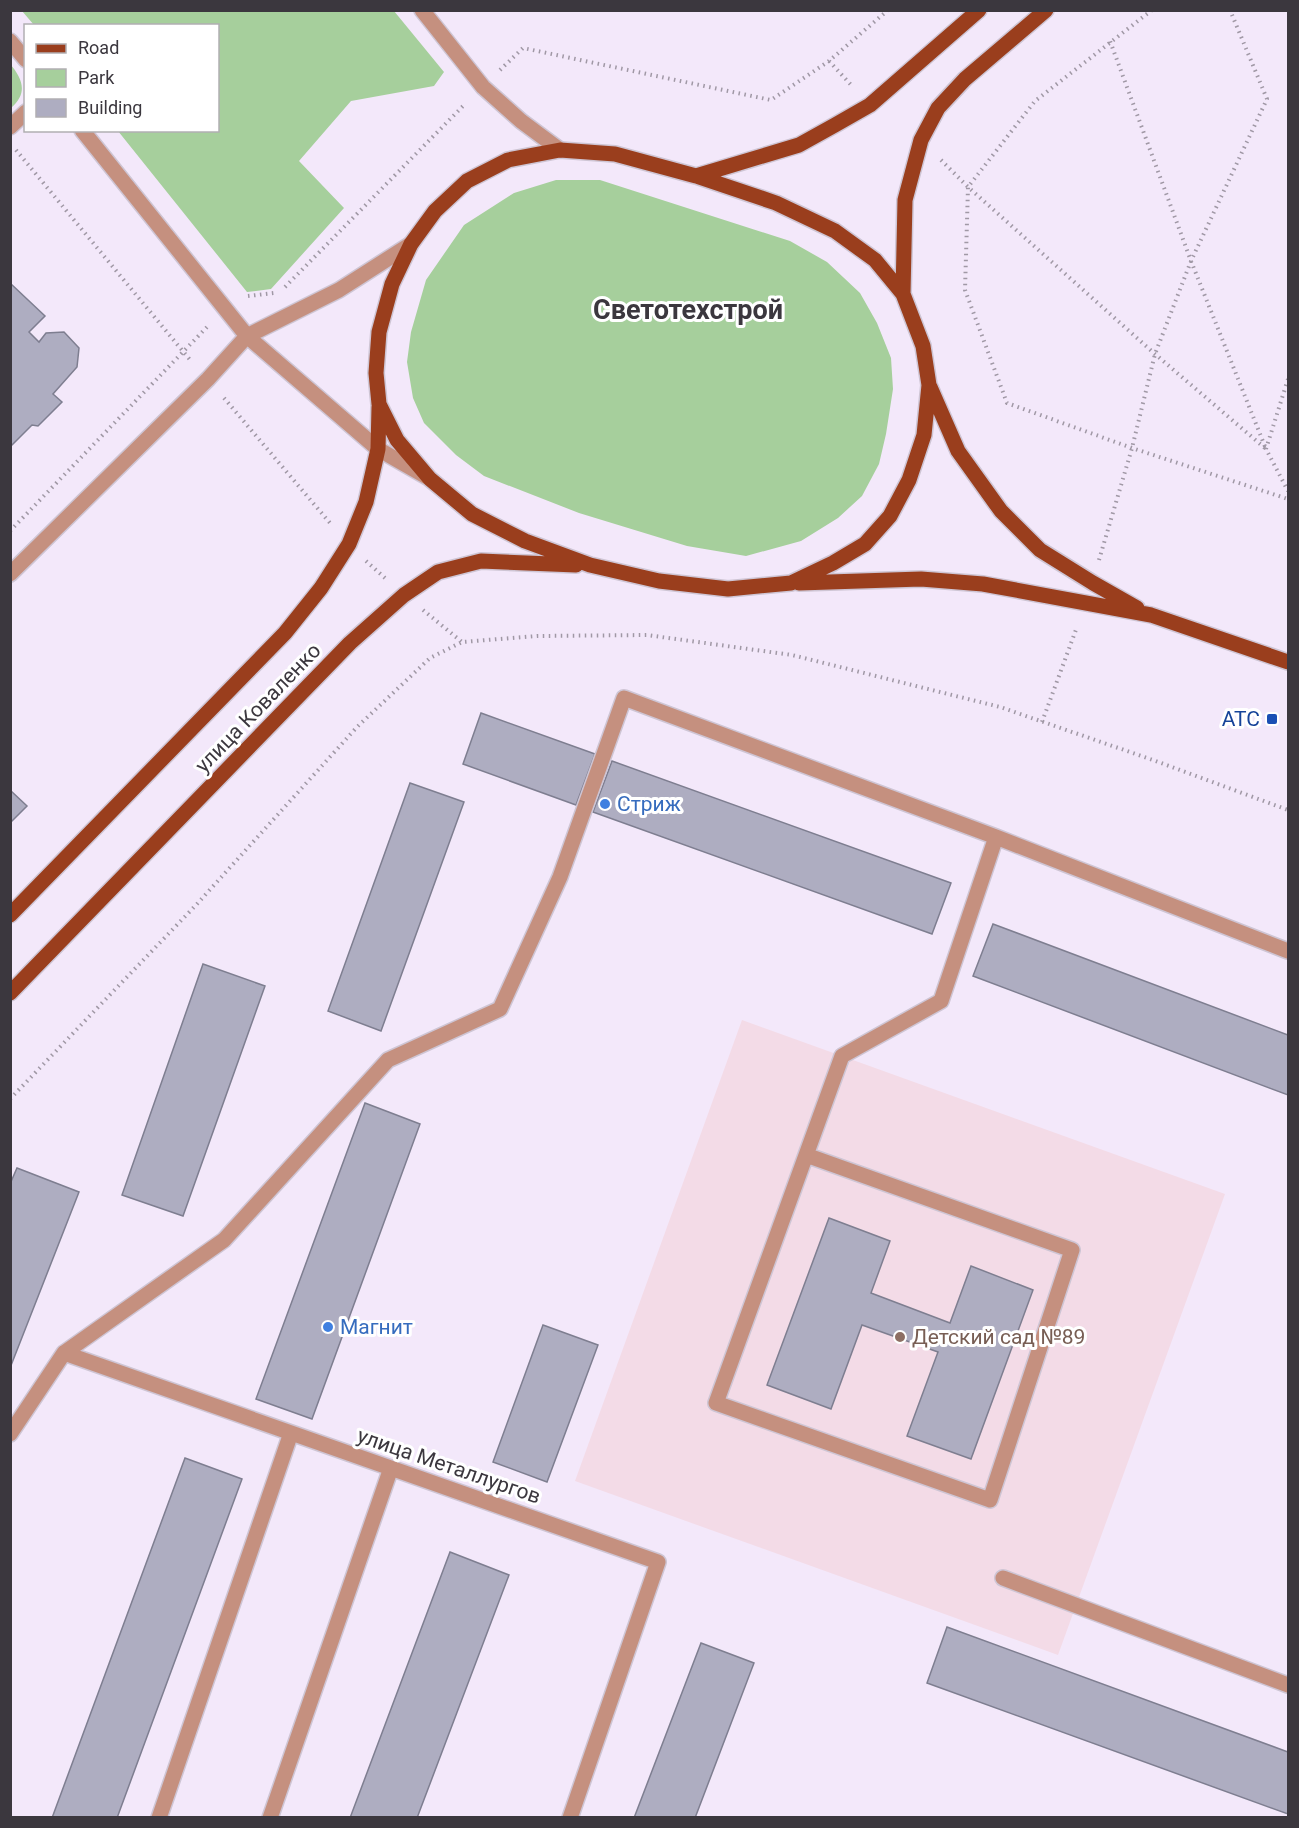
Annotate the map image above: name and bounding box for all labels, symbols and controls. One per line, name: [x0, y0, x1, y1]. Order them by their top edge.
legend: [24, 24, 219, 132]
text: Road: [78, 37, 119, 58]
text: Park: [78, 67, 115, 88]
text: Building: [78, 97, 142, 118]
district label: Светотехстрой: [593, 294, 783, 326]
street label: улица Коваленко: [190, 639, 326, 777]
place label: АТС: [1222, 707, 1260, 731]
marker: АТС: [1265, 712, 1279, 726]
place label: Стриж: [617, 792, 681, 816]
marker: Стриж: [598, 797, 612, 811]
place label: Магнит: [340, 1315, 413, 1339]
marker: Магнит: [321, 1320, 335, 1334]
place label: Детский сад №89: [912, 1325, 1085, 1349]
marker: Детский сад №89: [893, 1330, 907, 1344]
street label: улица Металлургов: [354, 1423, 544, 1509]

